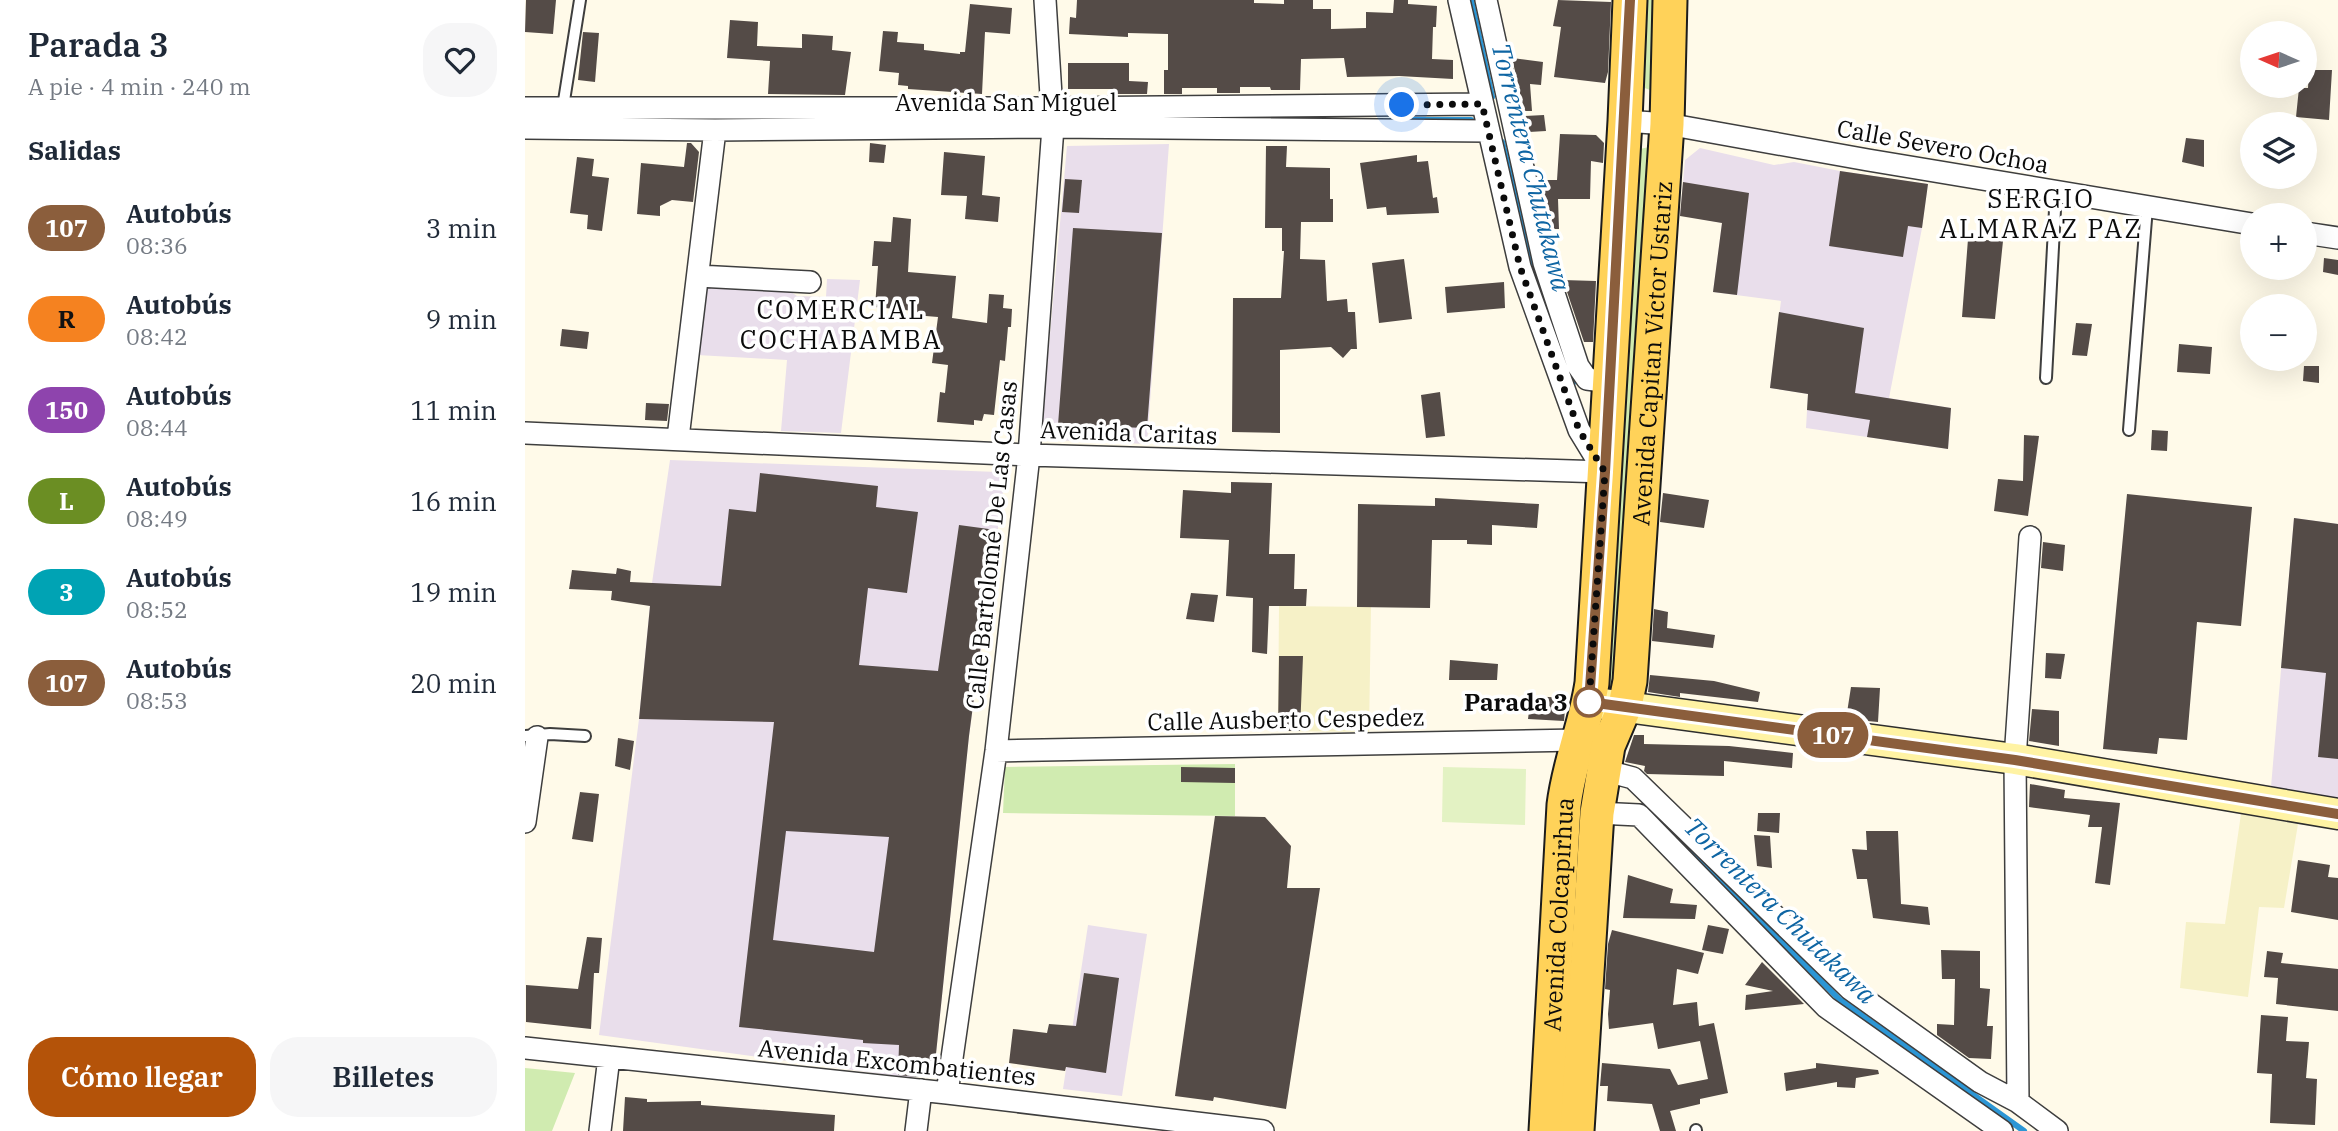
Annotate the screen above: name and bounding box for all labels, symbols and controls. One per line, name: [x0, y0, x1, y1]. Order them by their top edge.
north arrow: [2240, 21, 2317, 98]
map controls: [2240, 21, 2317, 371]
text: Parada 3: [28, 23, 169, 66]
button: heart: [423, 23, 497, 97]
water label: Torrentera Chutakawa: [1485, 39, 1579, 295]
text: A pie · 4 min · 240 m: [28, 71, 251, 101]
street label: Avenida San Miguel: [895, 86, 1117, 118]
your location: [1384, 87, 1419, 122]
street label: Calle Severo Ochoa: [1834, 112, 2052, 180]
button: layers: [2240, 112, 2317, 189]
text: Salidas: [28, 133, 121, 167]
street label: Avenida Capitan Víctor Ustariz: [1624, 180, 1679, 527]
district label: SERGIO ALMARAZ PAZ: [1939, 181, 2143, 245]
text: Autobús: [126, 196, 232, 230]
button: +: [2240, 203, 2317, 280]
text: 3 min: [426, 211, 497, 245]
text: 107: [45, 212, 88, 244]
text: 08:36: [126, 230, 188, 260]
text: Autobús: [126, 287, 232, 321]
district label: COMERCIAL COCHABAMBA: [740, 292, 942, 356]
button: −: [2240, 294, 2317, 371]
text: 9 min: [426, 302, 497, 336]
text: R: [58, 303, 75, 335]
text: 08:42: [126, 321, 188, 351]
text: Autobús: [126, 378, 232, 412]
street label: Calle Bartolomé De Las Casas: [958, 379, 1024, 711]
text: 11 min: [410, 393, 497, 427]
text: 150: [45, 394, 88, 426]
text: 08:44: [126, 412, 188, 442]
street label: Avenida Caritas: [1040, 413, 1218, 451]
text: Autobús: [126, 469, 232, 503]
text: 16 min: [410, 484, 497, 518]
text: L: [59, 485, 74, 517]
text: 08:49: [126, 503, 188, 533]
text: Autobús: [126, 560, 232, 594]
text: 19 min: [410, 575, 497, 609]
text: 3: [59, 576, 74, 608]
text: 08:52: [126, 594, 188, 624]
text: Autobús: [126, 651, 232, 685]
text: 20 min: [410, 666, 497, 700]
text: 107: [45, 667, 88, 699]
text: 08:53: [126, 685, 188, 715]
place label: Parada 3: [1464, 686, 1568, 718]
marker: Parada 3: [1574, 687, 1604, 717]
street label: Calle Ausberto Cespedez: [1147, 701, 1425, 737]
line badge: 107: [1793, 712, 1873, 758]
text: 107: [1811, 719, 1855, 751]
street label: Avenida Colcapirhua: [1536, 795, 1581, 1032]
water label: Torrentera Chutakawa: [1678, 809, 1884, 1011]
street label: Avenida Excombatientes: [756, 1031, 1038, 1093]
button: Cómo llegar: [28, 1037, 256, 1117]
button: Billetes: [270, 1037, 497, 1117]

